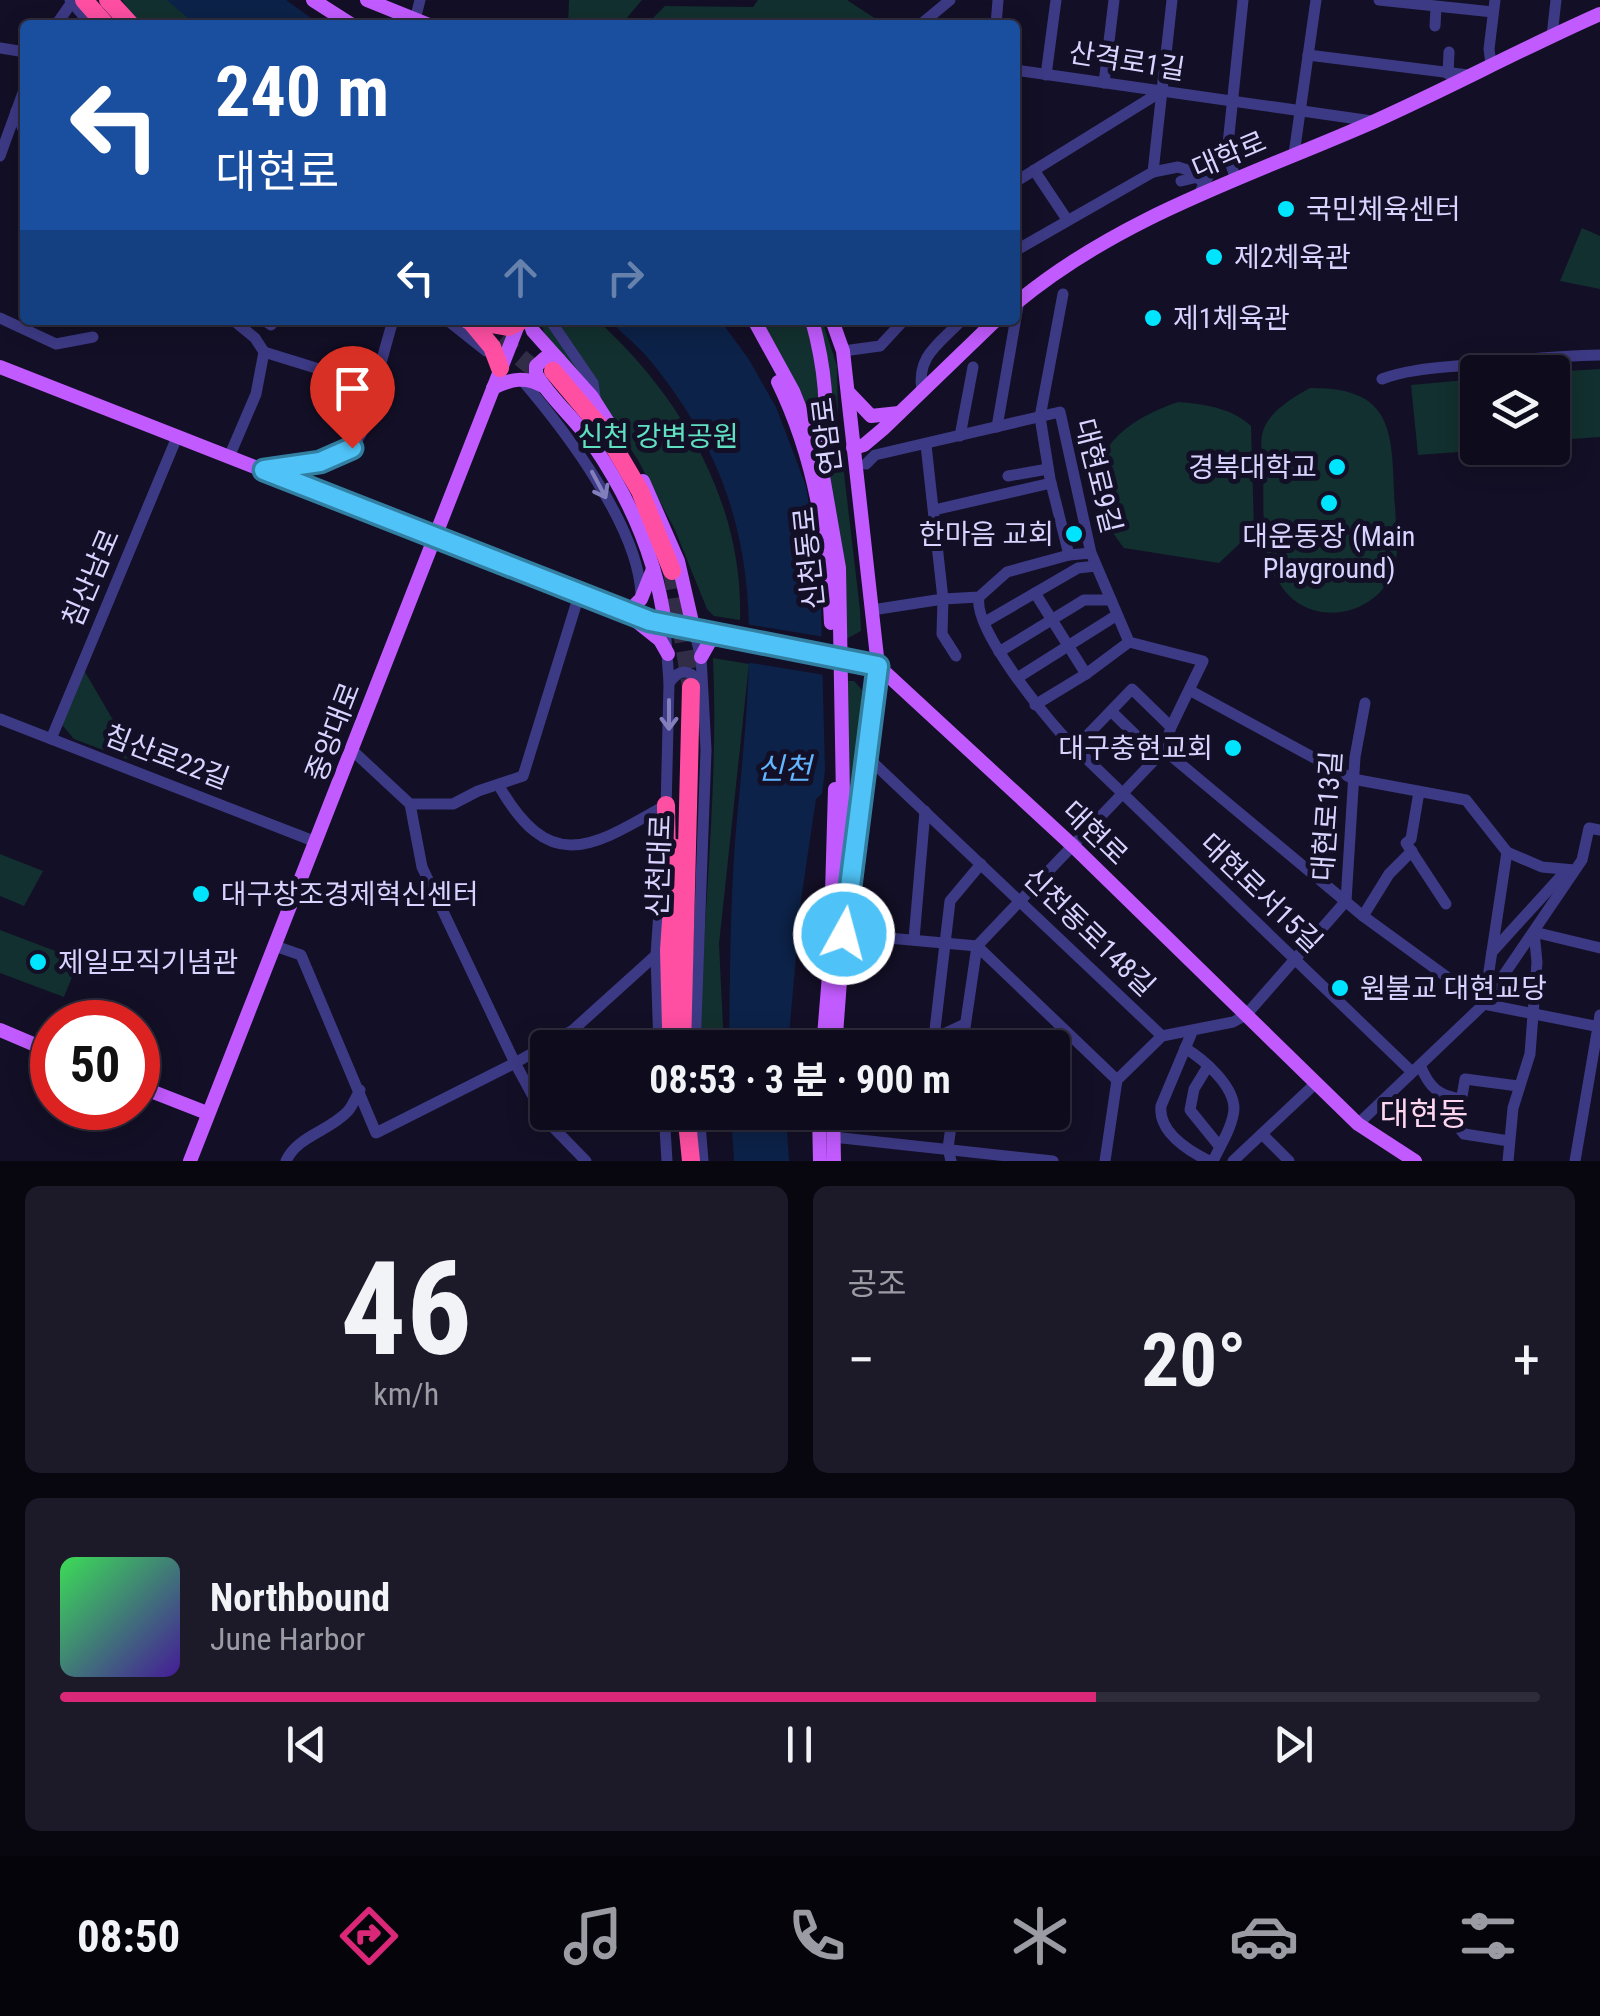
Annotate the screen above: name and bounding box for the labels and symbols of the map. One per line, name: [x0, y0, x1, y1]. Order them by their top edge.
street label: 산격로1길: [1067, 36, 1187, 86]
street label: 대학로: [1187, 125, 1271, 185]
place label: 국민체육센터: [1306, 193, 1461, 226]
marker: 국민체육센터: [1275, 198, 1297, 220]
place label: 제2체육관: [1234, 241, 1351, 274]
marker: 제2체육관: [1203, 246, 1225, 268]
place label: 제1체육관: [1173, 302, 1290, 335]
marker: 제1체육관: [1142, 307, 1164, 329]
pin: [310, 346, 395, 449]
street label: 연암로: [806, 396, 848, 476]
street label: 대현로9길: [1068, 415, 1128, 537]
park label: 신천 강변공원: [578, 420, 739, 453]
place label: 경북대학교: [1188, 451, 1317, 484]
marker: 경북대학교: [1326, 456, 1348, 478]
one-way arrow: [590, 470, 609, 500]
marker: 대운동장 (Main Playground): [1318, 492, 1340, 514]
street label: 신천동로: [787, 505, 831, 611]
place label: 한마음 교회: [919, 518, 1054, 551]
place label: 대운동장 (Main Playground): [1243, 520, 1415, 585]
marker: 한마음 교회: [1063, 523, 1085, 545]
street label: 침산남로: [56, 524, 126, 632]
street label: 중앙대로: [299, 678, 367, 786]
one-way arrow: [660, 698, 678, 731]
street label: 침산로22길: [100, 718, 234, 796]
place label: 대구충현교회: [1058, 732, 1213, 765]
marker: 대구충현교회: [1222, 737, 1244, 759]
street label: 대현로13길: [1306, 750, 1348, 882]
water label: 신천: [756, 751, 815, 786]
street label: 대현로: [1056, 794, 1134, 872]
street label: 신천대로: [641, 814, 677, 918]
street label: 대현로서15길: [1193, 827, 1329, 959]
street label: 신천동로148길: [1016, 861, 1162, 1003]
place label: 대구창조경제혁신센터: [221, 878, 479, 911]
position arrow: [792, 882, 896, 986]
marker: 대구창조경제혁신센터: [190, 883, 212, 905]
place label: 제일모직기념관: [58, 946, 238, 979]
marker: 제일모직기념관: [27, 951, 49, 973]
place label: 원불교 대현교당: [1360, 972, 1547, 1005]
marker: 원불교 대현교당: [1329, 977, 1351, 999]
speed limit sign: 50: [30, 1000, 160, 1130]
district label: 대현동: [1380, 1095, 1468, 1133]

